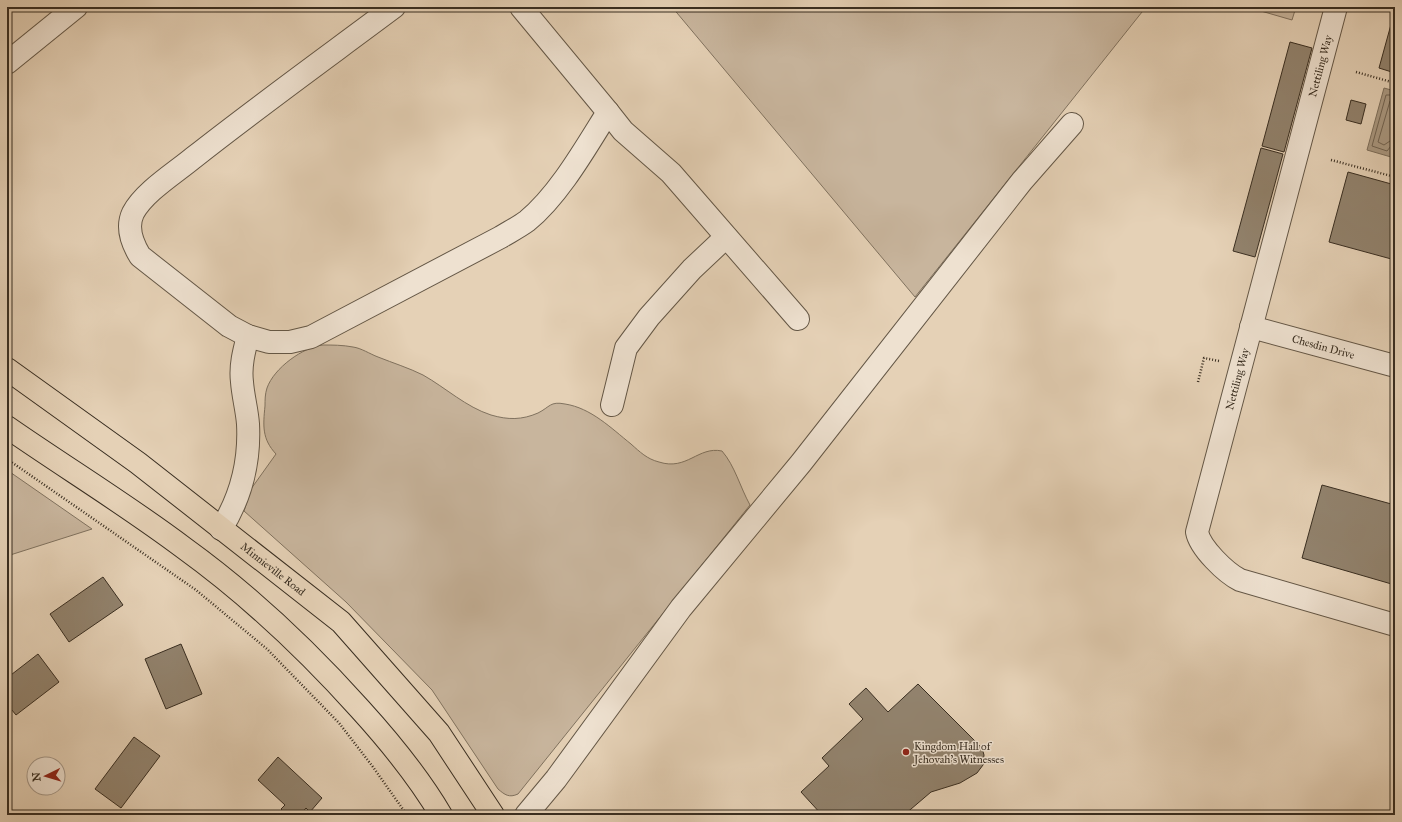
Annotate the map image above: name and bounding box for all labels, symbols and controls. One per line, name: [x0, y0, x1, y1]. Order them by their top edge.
street label: Nettiling Way: [1306, 33, 1335, 99]
street label: Chesdin Drive: [1290, 332, 1357, 362]
street label: Nettiling Way: [1223, 346, 1252, 412]
street label: Minnieville Road: [238, 540, 308, 599]
place label: Kingdom Hall of Jehovah's Witnesses: [913, 740, 1004, 767]
marker: Kingdom Hall of Jehovah's Witnesses: [901, 747, 911, 757]
north arrow: [26, 756, 66, 796]
text: N: [30, 771, 43, 782]

